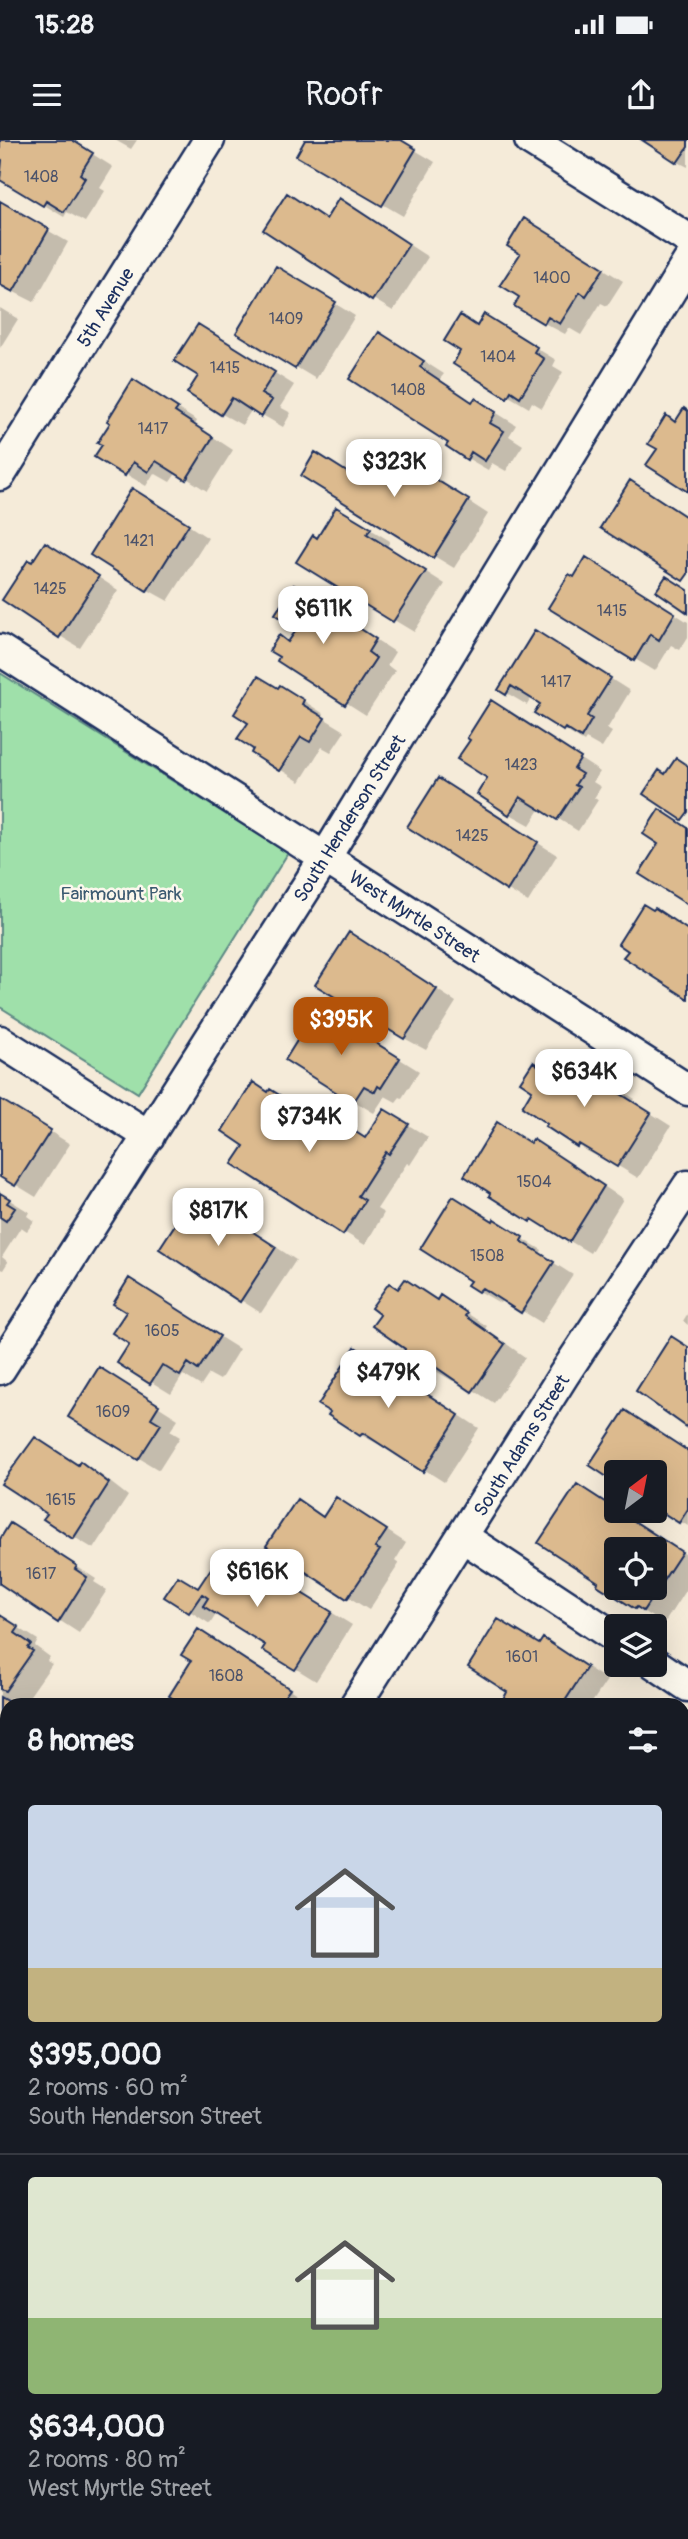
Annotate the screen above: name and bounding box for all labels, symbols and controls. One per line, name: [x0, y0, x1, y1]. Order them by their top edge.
text: 15:28: [35, 9, 94, 41]
text: Roofr: [305, 75, 383, 115]
icon: menu: [28, 76, 66, 114]
icon: share: [622, 76, 660, 114]
house number: 1408: [24, 167, 58, 187]
street label: 5th Avenue: [72, 263, 140, 352]
house number: 1400: [533, 268, 571, 288]
house number: 1409: [269, 309, 303, 329]
house number: 1404: [480, 347, 516, 367]
house number: 1415: [210, 358, 240, 378]
house number: 1408: [391, 380, 425, 400]
house number: 1417: [138, 419, 169, 439]
pin: $323K: [345, 440, 443, 499]
text: $323K: [362, 447, 426, 476]
house number: 1421: [124, 531, 154, 551]
house number: 1425: [33, 579, 67, 599]
pin: $611K: [274, 587, 372, 646]
text: $611K: [294, 594, 352, 623]
house number: 1415: [597, 601, 627, 621]
house number: 1417: [541, 672, 572, 692]
street label: South Henderson Street: [289, 730, 411, 907]
house number: 1423: [505, 755, 538, 775]
house number: 1425: [455, 826, 489, 846]
street label: West Myrtle Street: [344, 865, 485, 968]
park label: Fairmount Park: [60, 882, 182, 906]
pin: $395K: [292, 998, 390, 1057]
text: $395K: [309, 1005, 373, 1034]
pin: $634K: [535, 1049, 633, 1109]
text: $634K: [551, 1057, 617, 1086]
pin: $734K: [260, 1094, 358, 1154]
text: $734K: [277, 1102, 341, 1131]
house number: 1504: [516, 1172, 552, 1192]
pin: $817K: [169, 1188, 267, 1248]
text: $817K: [188, 1196, 248, 1225]
house number: 1508: [470, 1246, 504, 1266]
house number: 1605: [144, 1321, 180, 1341]
pin: $479K: [339, 1350, 437, 1410]
text: $479K: [356, 1358, 420, 1387]
street label: South Adams Street: [469, 1370, 575, 1521]
house number: 1609: [96, 1402, 130, 1422]
north arrow: [604, 1460, 667, 1522]
map controls: [604, 1460, 667, 1677]
house number: 1615: [46, 1490, 76, 1510]
button: locate: [604, 1537, 667, 1600]
pin: $616K: [208, 1550, 306, 1609]
text: $616K: [226, 1557, 288, 1586]
house number: 1617: [26, 1564, 57, 1584]
button: layers: [604, 1614, 667, 1677]
house number: 1601: [506, 1647, 538, 1667]
house number: 1608: [209, 1666, 243, 1686]
icon: filters: [624, 1721, 662, 1759]
text: 8 homes: [28, 1722, 134, 1759]
icon: home: [282, 1850, 408, 1976]
text: $395,000: [28, 2036, 162, 2073]
text: 2 rooms · 60 m²: [28, 2073, 188, 2102]
text: South Henderson Street: [28, 2102, 262, 2131]
icon: home: [282, 2222, 408, 2348]
text: $634,000: [28, 2408, 165, 2445]
text: 2 rooms · 80 m²: [28, 2445, 186, 2474]
text: West Myrtle Street: [28, 2474, 212, 2503]

